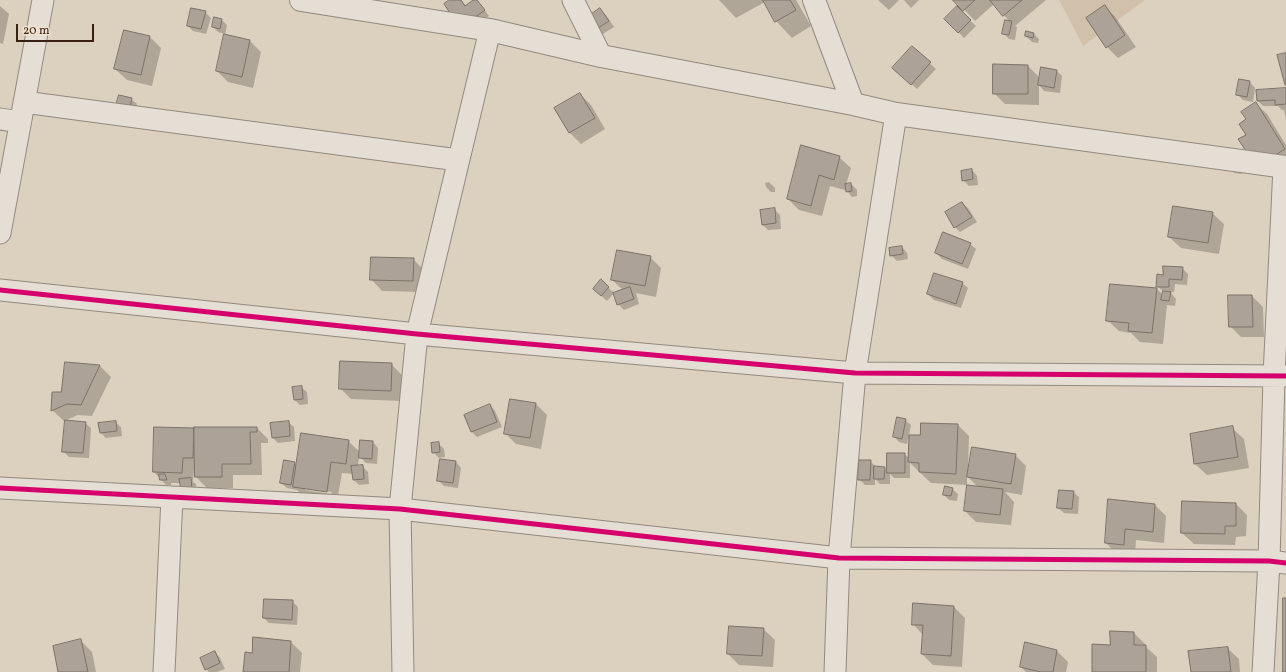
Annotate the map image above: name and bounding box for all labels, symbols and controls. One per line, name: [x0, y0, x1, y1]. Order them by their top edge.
scale bar: [18, 16, 96, 42]
text: 20 m: [23, 23, 50, 39]

